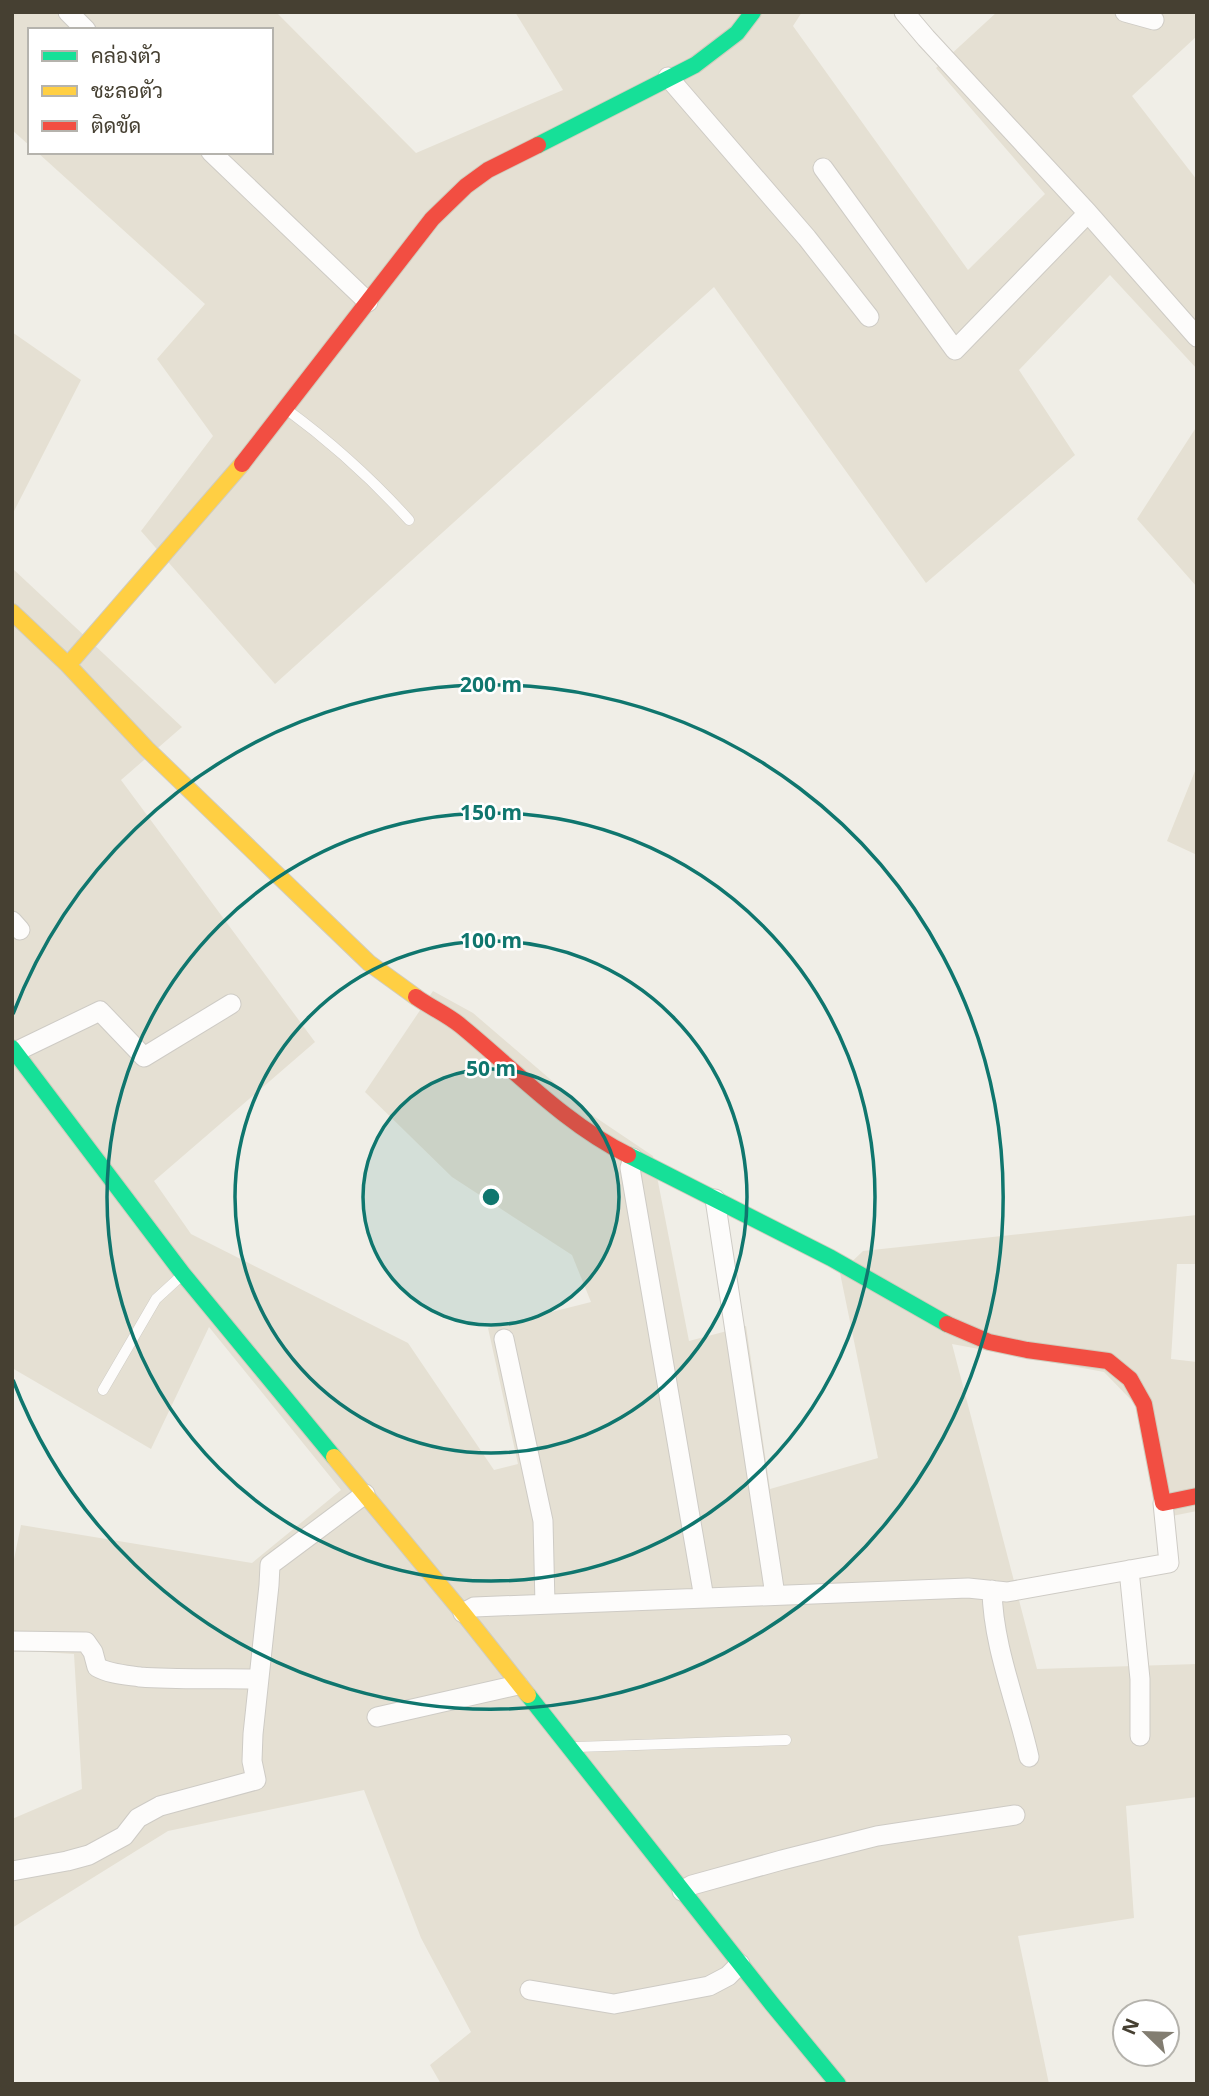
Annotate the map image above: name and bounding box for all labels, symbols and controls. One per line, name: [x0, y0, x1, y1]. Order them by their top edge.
legend: [28, 28, 273, 154]
text: คล่องตัว: [91, 41, 161, 69]
text: ชะลอตัว: [91, 76, 163, 104]
text: ติดขัด: [91, 111, 141, 139]
text: 200 m: [460, 670, 522, 698]
text: 150 m: [460, 798, 522, 826]
text: 100 m: [460, 926, 522, 954]
text: 50 m: [466, 1054, 516, 1082]
centre of rings: [479, 1185, 503, 1209]
north arrow: [1111, 1998, 1181, 2068]
text: N: [1115, 2014, 1145, 2039]

